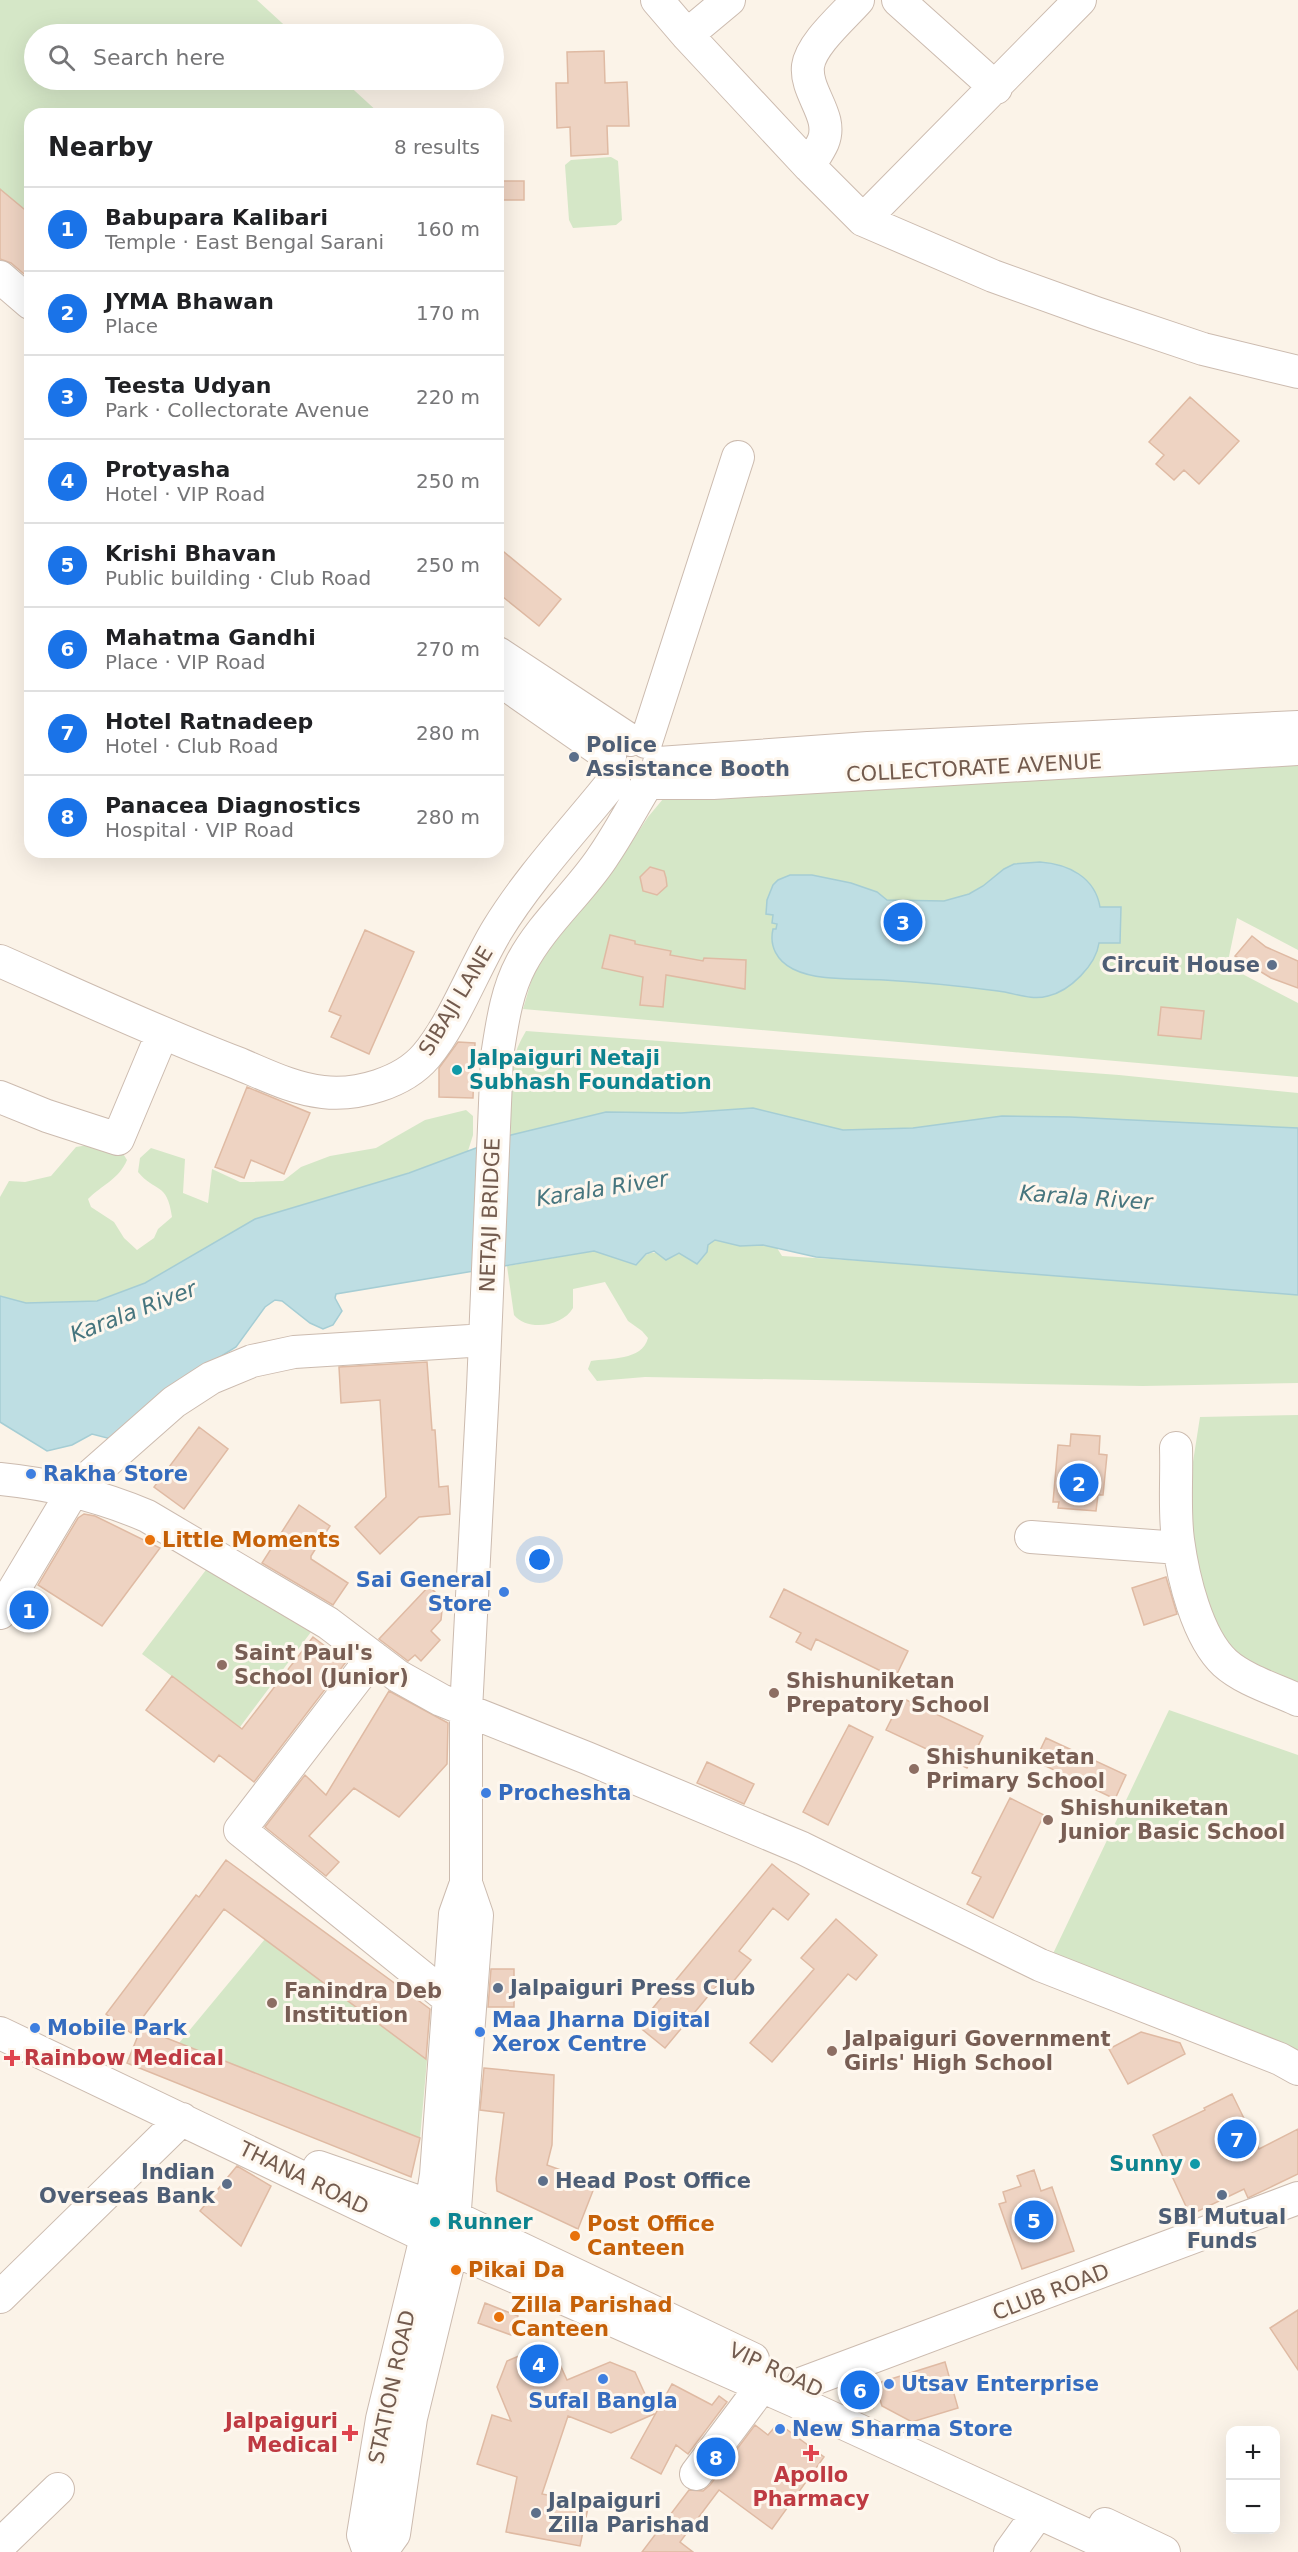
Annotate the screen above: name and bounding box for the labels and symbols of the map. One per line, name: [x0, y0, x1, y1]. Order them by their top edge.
place label: Police Assistance Booth: [586, 733, 790, 781]
street label: COLLECTORATE AVENUE: [845, 749, 1103, 787]
marker: Police Assistance Booth: [567, 750, 581, 764]
pin: 3: [884, 900, 922, 944]
street label: SIBAJI LANE: [414, 942, 498, 1060]
place label: Circuit House: [1101, 953, 1260, 977]
marker: Circuit House: [1265, 958, 1279, 972]
place label: Jalpaiguri Netaji Subhash Foundation: [467, 1046, 712, 1094]
marker: Jalpaiguri Netaji Subhash Foundation: [450, 1063, 464, 1077]
street label: NETAJI BRIDGE: [475, 1137, 505, 1293]
water label: Karala River: [534, 1165, 672, 1211]
water label: Karala River: [1019, 1180, 1155, 1215]
water label: Karala River: [66, 1275, 202, 1347]
pin: 2: [1060, 1460, 1098, 1506]
place label: Rakha Store: [43, 1462, 188, 1486]
marker: Rakha Store: [24, 1467, 38, 1481]
place label: Little Moments: [162, 1528, 340, 1552]
marker: Little Moments: [143, 1533, 157, 1547]
your location: [525, 1545, 554, 1574]
place label: Sai General Store: [356, 1568, 492, 1616]
marker: Sai General Store: [497, 1585, 511, 1599]
pin: 1: [9, 1588, 48, 1632]
place label: Saint Paul's School (Junior): [234, 1641, 409, 1689]
marker: Saint Paul's School (Junior): [215, 1658, 229, 1672]
place label: Shishuniketan Prepatory School: [786, 1669, 990, 1717]
marker: Shishuniketan Prepatory School: [767, 1686, 781, 1700]
place label: Shishuniketan Primary School: [926, 1745, 1105, 1793]
marker: Shishuniketan Primary School: [907, 1762, 921, 1776]
place label: Procheshta: [498, 1781, 631, 1805]
marker: Procheshta: [479, 1786, 493, 1800]
place label: Shishuniketan Junior Basic School: [1058, 1796, 1285, 1844]
marker: Shishuniketan Junior Basic School: [1041, 1813, 1055, 1827]
place label: Jalpaiguri Press Club: [508, 1976, 755, 2000]
place label: Fanindra Deb Institution: [284, 1979, 442, 2027]
marker: Jalpaiguri Press Club: [491, 1981, 505, 1995]
marker: Fanindra Deb Institution: [265, 1996, 279, 2010]
place label: Maa Jharna Digital Xerox Centre: [492, 2008, 711, 2056]
place label: Mobile Park: [47, 2016, 188, 2040]
marker: Mobile Park: [28, 2021, 42, 2035]
marker: Maa Jharna Digital Xerox Centre: [473, 2025, 487, 2039]
place label: Jalpaiguri Government Girls' High School: [842, 2027, 1110, 2075]
marker: Jalpaiguri Government Girls' High School: [825, 2044, 839, 2058]
place label: Rainbow Medical: [24, 2046, 224, 2070]
marker: Rainbow Medical: [5, 2051, 19, 2065]
pin: 7: [1218, 2116, 1256, 2162]
street label: THANA ROAD: [234, 2136, 373, 2220]
place label: Sunny: [1109, 2152, 1183, 2176]
marker: Sunny: [1188, 2157, 1202, 2171]
place label: Indian Overseas Bank: [39, 2160, 216, 2208]
place label: Head Post Office: [555, 2169, 751, 2193]
marker: Head Post Office: [536, 2174, 550, 2188]
marker: Indian Overseas Bank: [220, 2177, 234, 2191]
marker: SBI Mutual Funds: [1215, 2188, 1229, 2202]
pin: 5: [1014, 2198, 1054, 2242]
place label: SBI Mutual Funds: [1158, 2205, 1286, 2253]
place label: Runner: [447, 2210, 533, 2234]
place label: Post Office Canteen: [587, 2212, 715, 2260]
marker: Runner: [428, 2215, 442, 2229]
marker: Post Office Canteen: [568, 2229, 582, 2243]
place label: Pikai Da: [468, 2258, 565, 2282]
street label: CLUB ROAD: [989, 2259, 1113, 2325]
marker: Pikai Da: [449, 2263, 463, 2277]
place label: Zilla Parishad Canteen: [511, 2293, 673, 2341]
street label: STATION ROAD: [364, 2308, 420, 2466]
marker: Zilla Parishad Canteen: [492, 2310, 506, 2324]
street label: VIP ROAD: [725, 2338, 827, 2402]
pin: 4: [520, 2342, 558, 2386]
pin: 6: [840, 2368, 880, 2412]
marker: Sufal Bangla: [596, 2372, 610, 2386]
place label: Utsav Enterprise: [901, 2372, 1099, 2396]
marker: Utsav Enterprise: [882, 2377, 896, 2391]
place label: Sufal Bangla: [528, 2389, 678, 2413]
place label: Jalpaiguri Medical: [223, 2409, 338, 2457]
place label: New Sharma Store: [792, 2417, 1013, 2441]
marker: New Sharma Store: [773, 2422, 787, 2436]
marker: Jalpaiguri Medical: [343, 2426, 357, 2440]
pin: 8: [696, 2434, 736, 2480]
marker: Apollo Pharmacy: [804, 2446, 818, 2460]
place label: Apollo Pharmacy: [752, 2463, 870, 2511]
place label: Jalpaiguri Zilla Parishad: [546, 2489, 710, 2537]
marker: Jalpaiguri Zilla Parishad: [529, 2506, 543, 2520]

